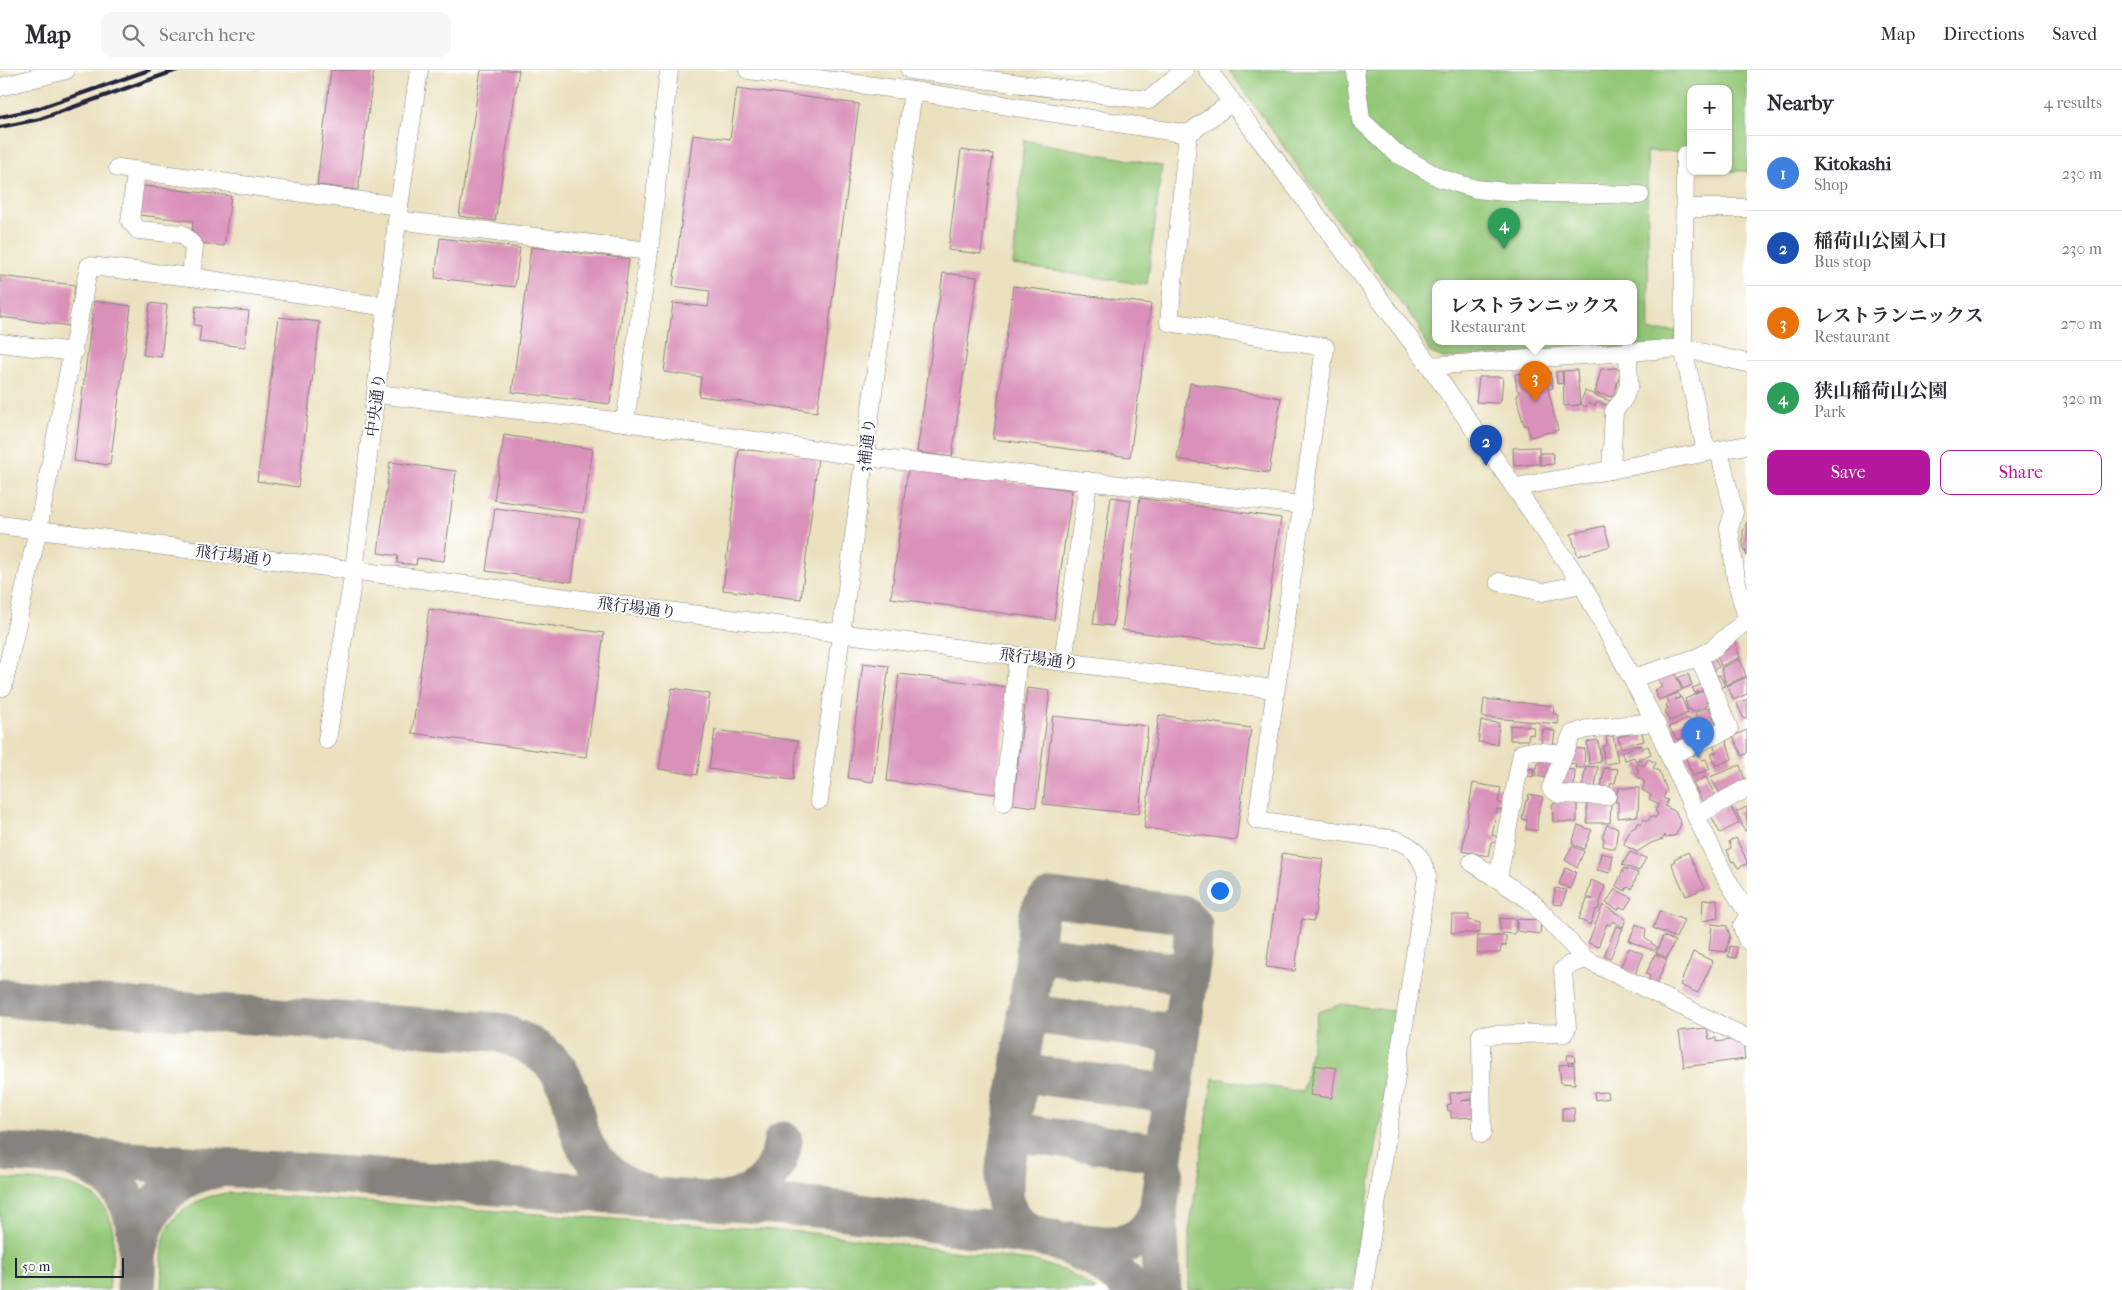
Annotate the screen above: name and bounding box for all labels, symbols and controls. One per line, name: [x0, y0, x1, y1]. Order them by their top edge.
search box: [101, 12, 451, 57]
text: Map: [25, 21, 71, 49]
icon: search: [119, 21, 147, 49]
text: Search here: [159, 24, 255, 46]
text: Map: [1881, 24, 1915, 45]
text: Directions: [1943, 24, 2024, 45]
text: Saved: [2052, 24, 2097, 45]
map controls: [1687, 85, 1732, 175]
button: +: [1687, 85, 1732, 130]
text: Nearby: [1767, 91, 1833, 115]
text: 4 results: [2044, 93, 2102, 112]
button: −: [1687, 130, 1732, 175]
text: Kitokashi: [1814, 153, 1891, 175]
text: 1: [1780, 164, 1786, 183]
text: 230 m: [2062, 164, 2102, 183]
text: Shop: [1814, 175, 1848, 194]
pin: 4: [1488, 208, 1520, 249]
text: 稲荷山公園入口: [1814, 230, 1947, 252]
text: 2: [1779, 239, 1787, 258]
text: 230 m: [2062, 239, 2102, 258]
text: Bus stop: [1814, 252, 1871, 271]
popup: [1432, 280, 1637, 345]
text: レストランニックス: [1450, 295, 1619, 317]
text: レストランニックス: [1814, 305, 1983, 327]
text: 3: [1780, 314, 1786, 333]
text: 270 m: [2061, 314, 2102, 333]
text: Restaurant: [1450, 317, 1526, 336]
text: Restaurant: [1814, 327, 1890, 346]
pin: 3: [1519, 361, 1551, 402]
street label: 中央通り: [362, 372, 389, 438]
text: 狭山稲荷山公園: [1814, 380, 1947, 402]
text: 4: [1778, 389, 1788, 408]
text: 320 m: [2062, 389, 2102, 408]
text: Park: [1814, 402, 1846, 421]
street label: 3補通り: [854, 417, 879, 473]
pin: 2: [1470, 425, 1502, 466]
button: Save: [1767, 450, 1930, 495]
button: Share: [1940, 450, 2102, 495]
street label: 飛行場通り: [194, 541, 276, 570]
street label: 飛行場通り: [596, 593, 678, 622]
street label: 飛行場通り: [998, 644, 1080, 673]
pin: 1: [1682, 717, 1714, 758]
your location: [1207, 878, 1233, 904]
scale bar: [15, 1255, 124, 1278]
text: 50 m: [22, 1258, 50, 1275]

